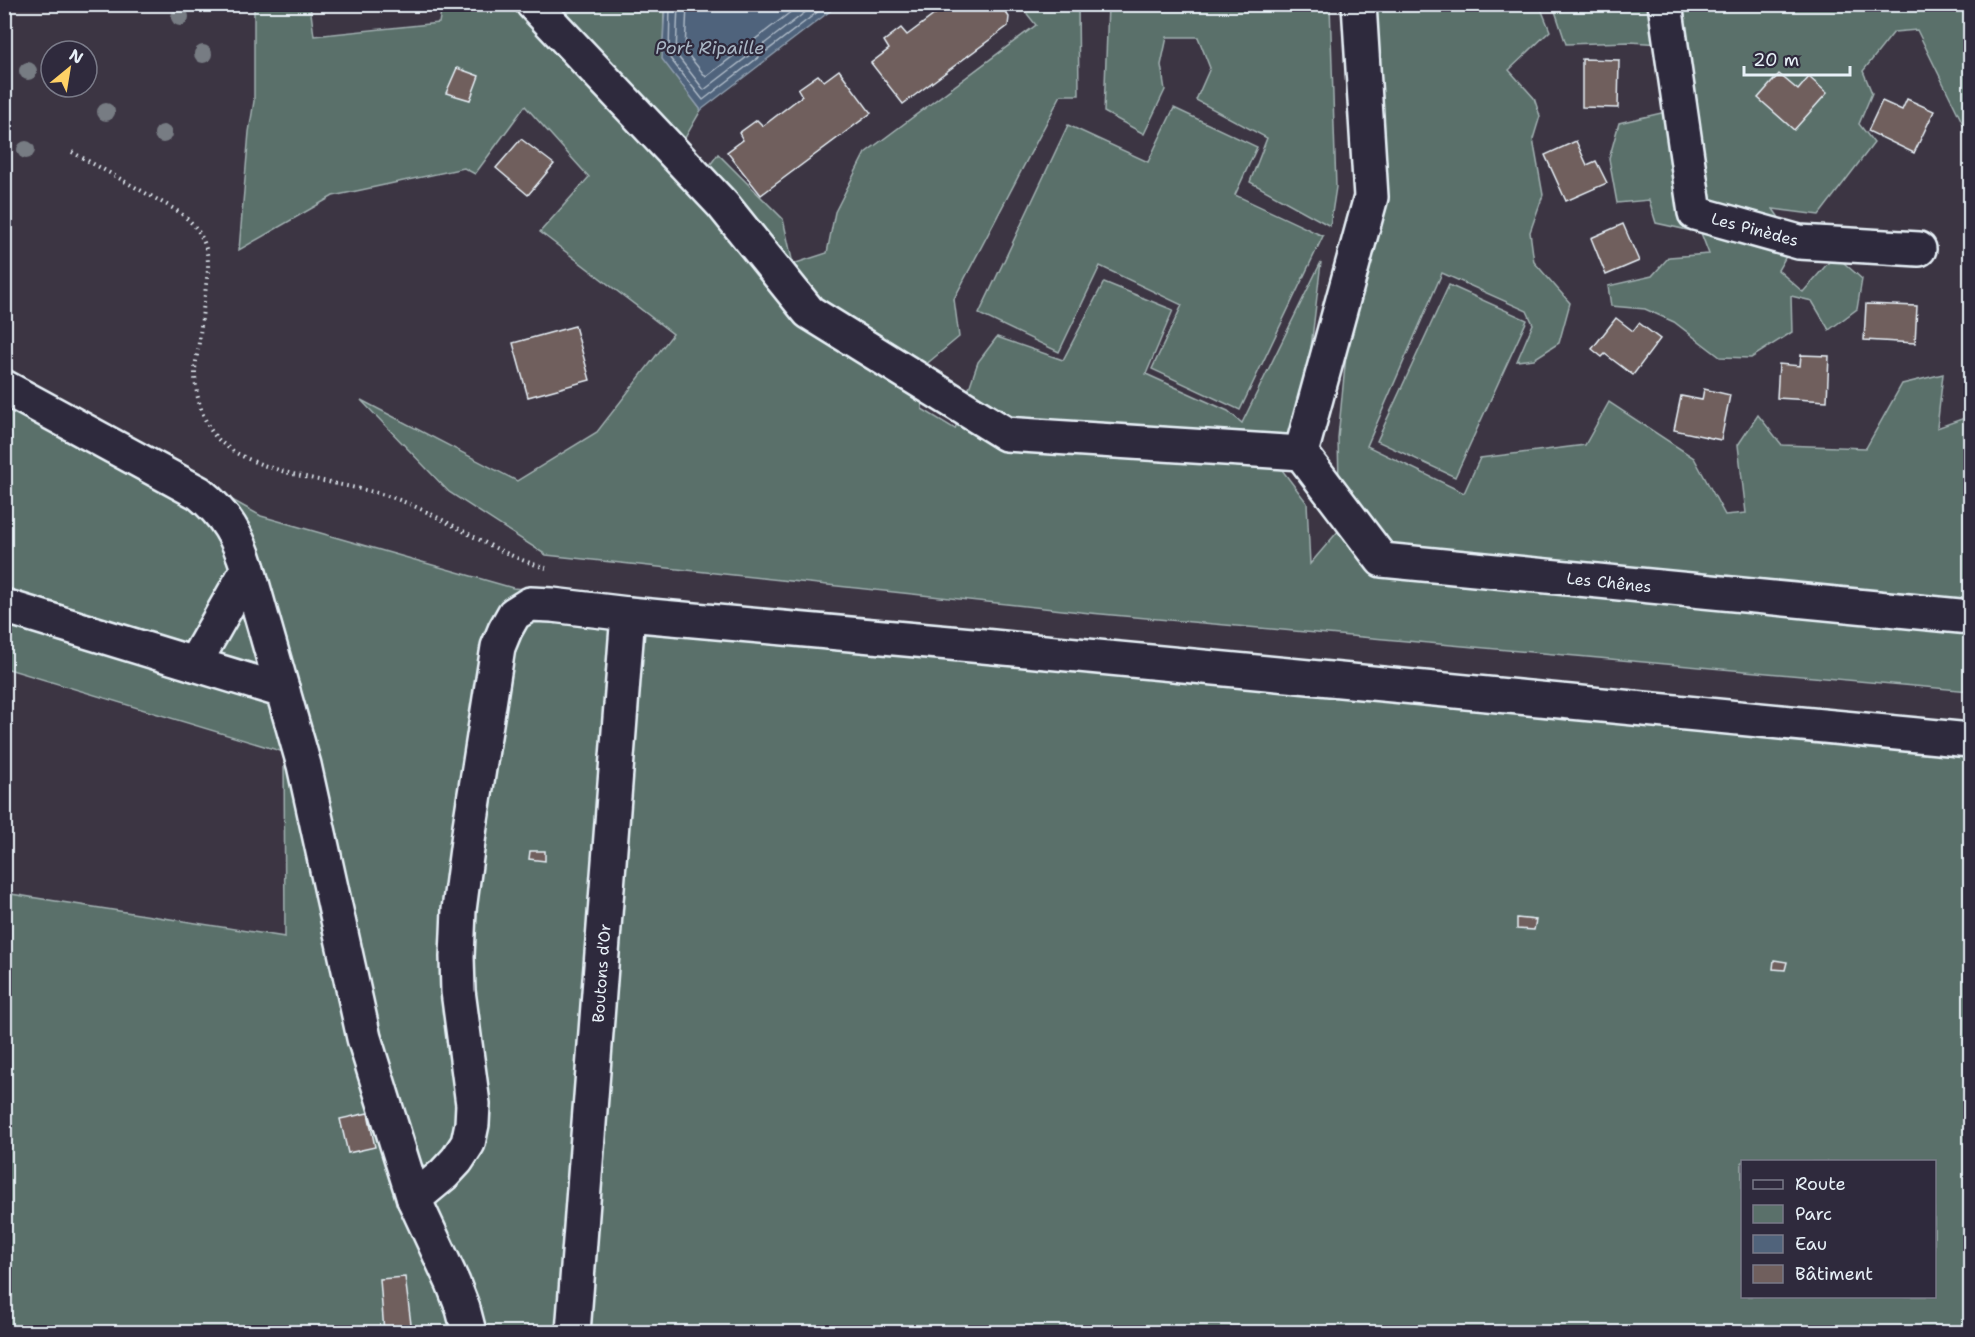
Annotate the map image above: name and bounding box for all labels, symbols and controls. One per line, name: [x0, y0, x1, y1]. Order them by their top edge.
water label: Port Ripaille: [656, 36, 764, 60]
north arrow: [39, 39, 99, 99]
scale bar: [1744, 39, 1850, 77]
text: N: [66, 44, 87, 69]
text: 20 m: [1753, 48, 1799, 72]
street label: Les Pinèdes: [1709, 208, 1801, 251]
street label: Les Chênes: [1565, 568, 1653, 597]
street label: Boutons d'Or: [588, 923, 615, 1023]
legend: [1741, 1160, 1936, 1298]
text: Route: [1795, 1172, 1846, 1196]
text: Parc: [1795, 1202, 1832, 1226]
text: Eau: [1795, 1232, 1827, 1256]
text: Bâtiment: [1795, 1262, 1873, 1286]

